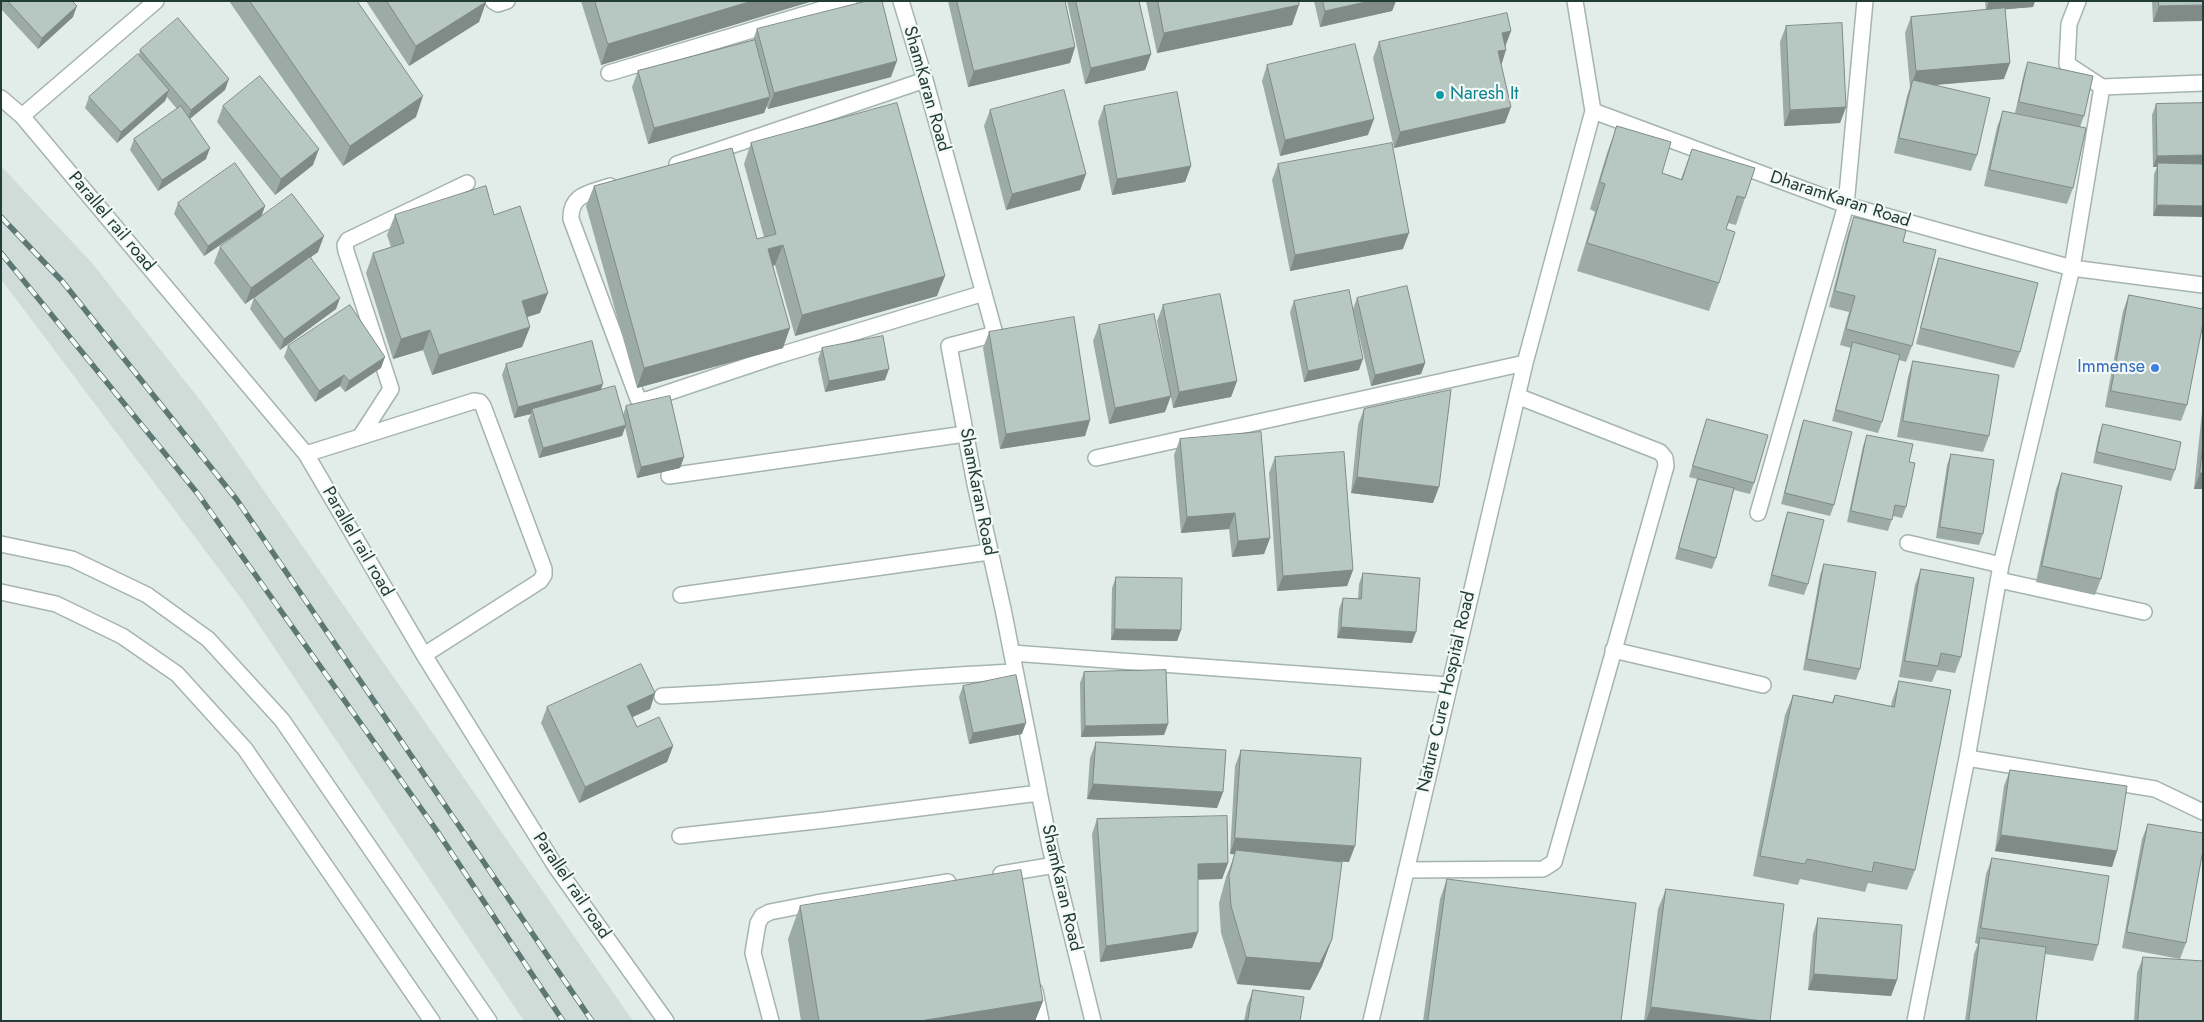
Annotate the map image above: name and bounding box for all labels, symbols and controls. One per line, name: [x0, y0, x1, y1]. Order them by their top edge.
street label: ShamKaran Road: [898, 24, 954, 154]
place label: Naresh It: [1450, 84, 1519, 106]
marker: Naresh It: [1434, 89, 1446, 101]
street label: DharamKaran Road: [1767, 167, 1913, 233]
street label: Parallel rail road: [63, 168, 159, 276]
place label: Immense: [2077, 357, 2145, 379]
marker: Immense: [2149, 362, 2161, 374]
street label: ShamKaran Road: [954, 426, 1000, 558]
street label: Parallel rail road: [317, 483, 397, 601]
street label: Nature Cure Hospital Road: [1413, 589, 1481, 795]
street label: ShamKaran Road: [1036, 823, 1086, 953]
street label: Parallel rail road: [527, 829, 615, 943]

